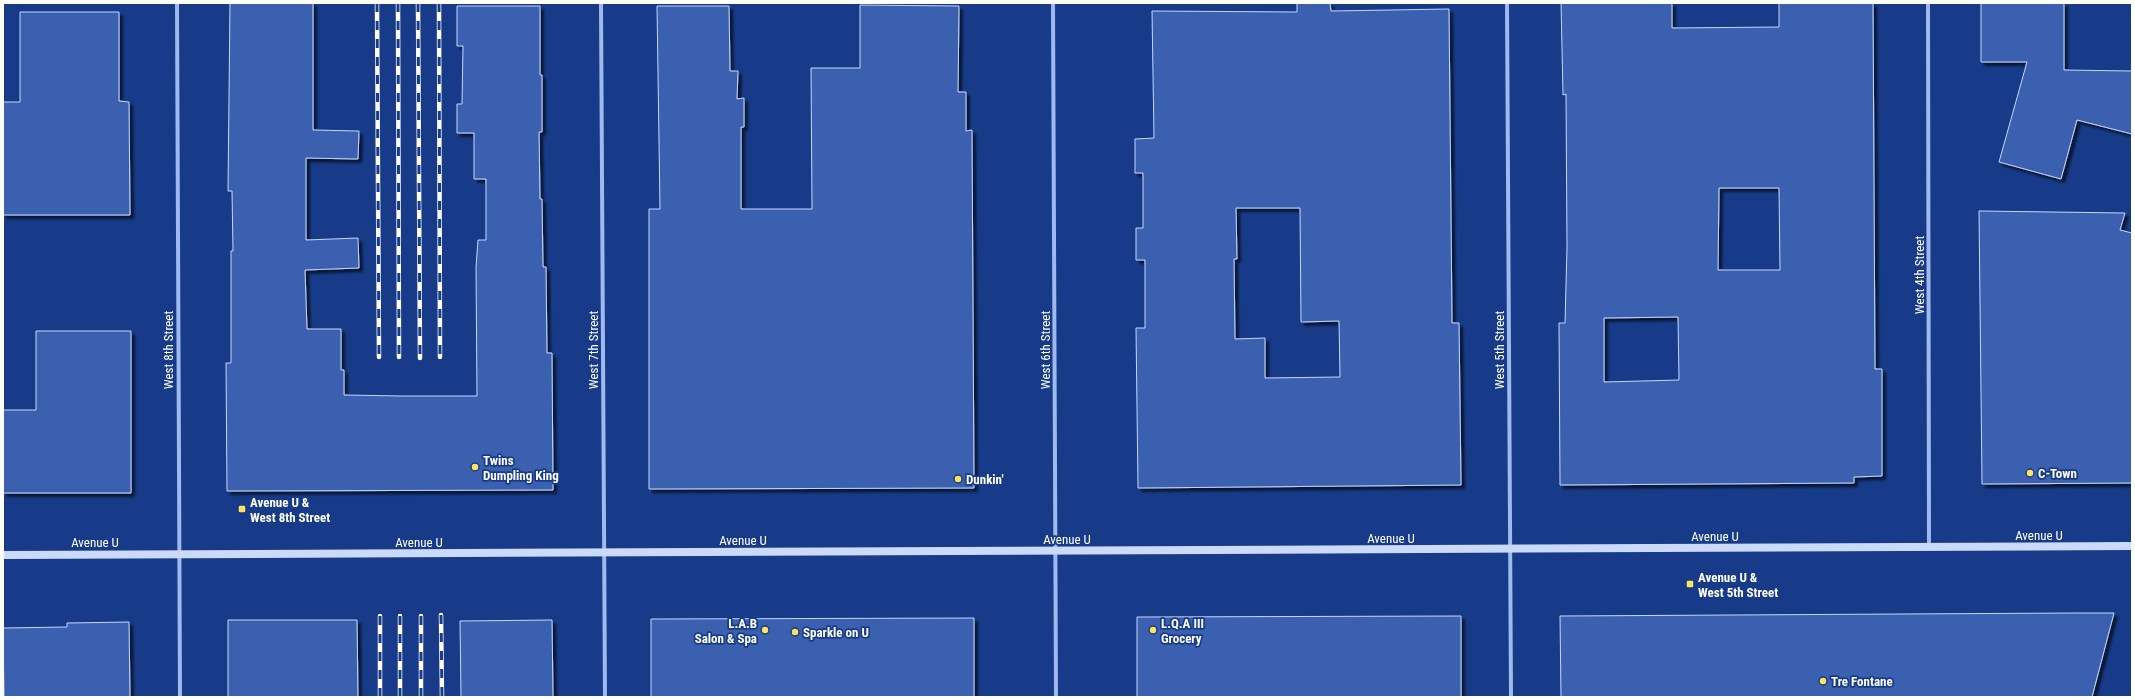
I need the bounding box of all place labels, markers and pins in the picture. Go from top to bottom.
place label: Twins Dumpling King [483,453,559,483]
marker: Twins Dumpling King [470,462,480,472]
place label: C-Town [2038,466,2077,481]
marker: C-Town [2025,468,2035,478]
place label: Dunkin' [966,472,1004,487]
marker: Dunkin' [953,474,963,484]
place label: Avenue U & West 8th Street [250,495,330,525]
marker: Avenue U & West 8th Street [237,504,247,514]
place label: Avenue U & West 5th Street [1698,570,1778,600]
marker: Avenue U & West 5th Street [1685,579,1695,589]
place label: L.A.B Salon & Spa [695,616,757,646]
place label: L.Q.A III Grocery [1161,616,1204,646]
marker: L.A.B Salon & Spa [760,625,770,635]
place label: Sparkle on U [803,625,869,640]
marker: L.Q.A III Grocery [1148,625,1158,635]
marker: Sparkle on U [790,627,800,637]
place label: Tre Fontane [1831,674,1893,689]
marker: Tre Fontane [1818,676,1828,686]

